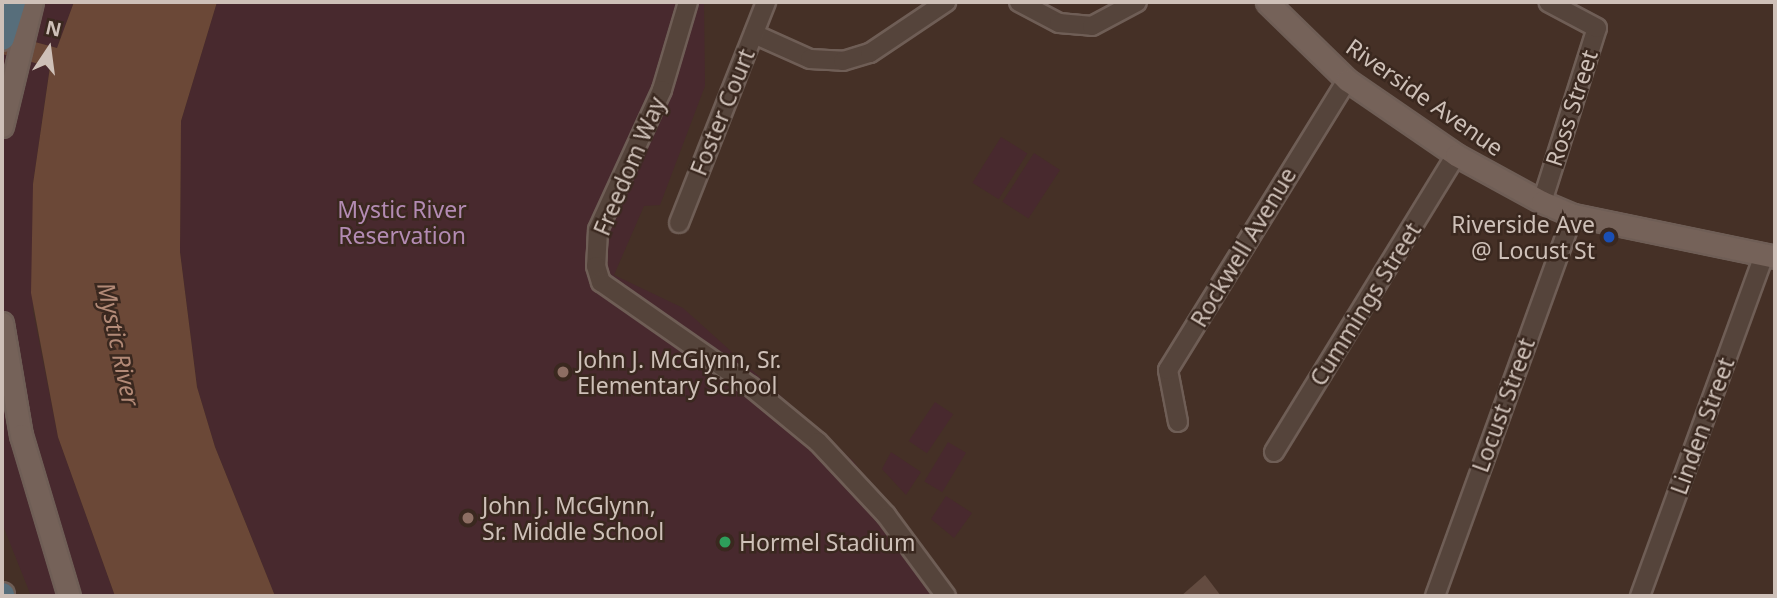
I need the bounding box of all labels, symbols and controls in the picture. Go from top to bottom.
north arrow [14,14,84,84]
text: N [43,14,64,43]
street label: Riverside Avenue [1341,33,1509,161]
street label: Foster Court [684,45,760,179]
street label: Ross Street [1539,46,1603,170]
street label: Freedom Way [587,92,671,240]
street label: Rockwell Avenue [1185,162,1301,332]
park label: Mystic River Reservation [337,195,467,249]
place label: Riverside Ave @ Locust St [1451,210,1595,264]
street label: Cummings Street [1304,217,1426,391]
marker: Riverside Ave @ Locust St [1601,229,1617,245]
water label: Mystic River [92,280,146,408]
street label: Locust Street [1466,334,1540,476]
place label: John J. McGlynn, Sr. Elementary School [577,345,782,399]
street label: Linden Street [1664,354,1740,498]
marker: John J. McGlynn, Sr. Elementary School [555,364,571,380]
place label: John J. McGlynn, Sr. Middle School [482,491,664,545]
marker: John J. McGlynn, Sr. Middle School [460,510,476,526]
place label: Hormel Stadium [739,528,915,556]
marker: Hormel Stadium [717,534,733,550]

